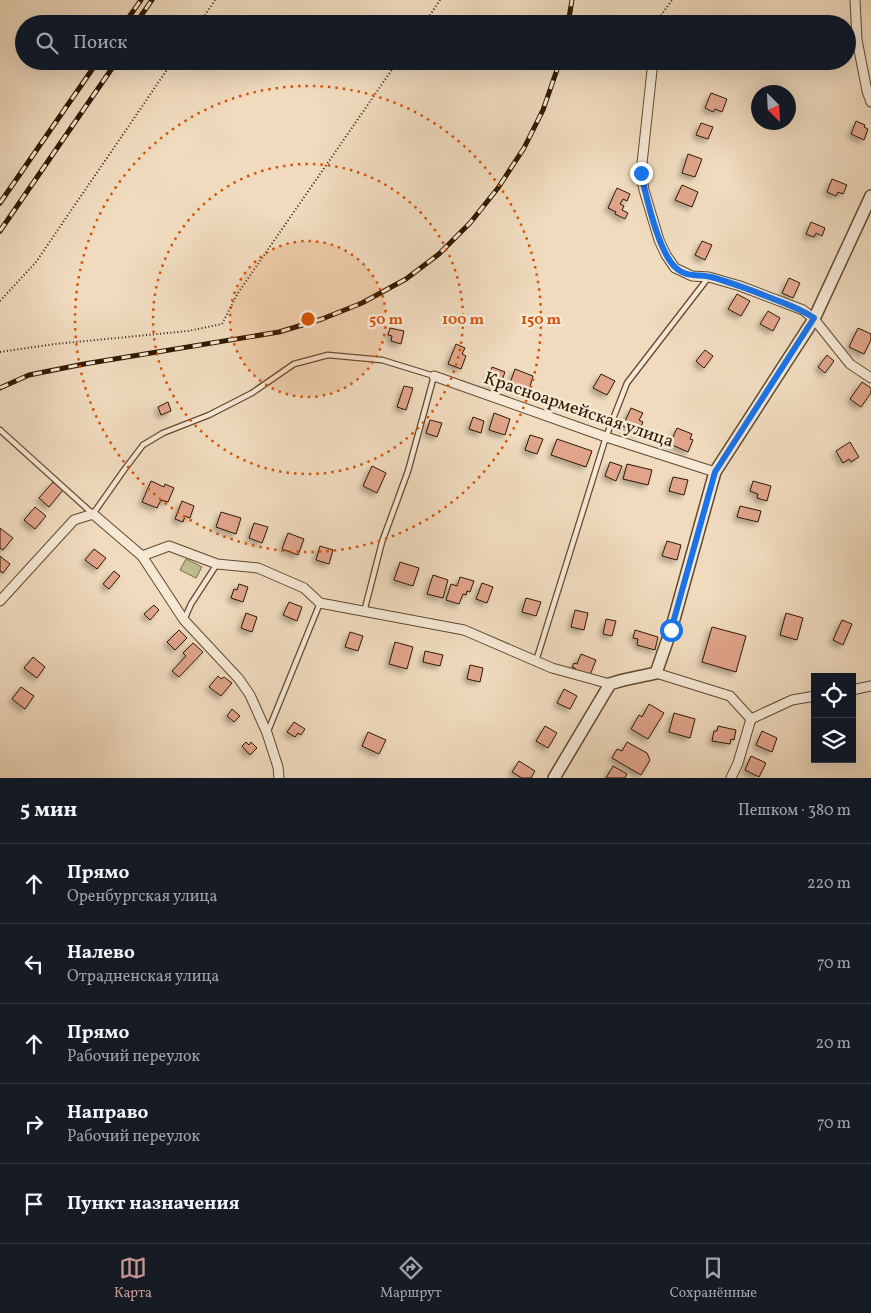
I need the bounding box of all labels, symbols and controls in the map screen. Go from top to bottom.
search box [15,15,856,70]
icon: search [33,29,61,57]
text: Поиск [73,30,127,56]
north arrow [751,85,796,130]
route end [630,162,653,185]
centre of rings [299,310,317,328]
text: 50 m [369,310,403,331]
text: 100 m [442,310,485,331]
text: 150 m [521,310,561,331]
street label: Красноармейская улица [480,366,677,455]
route start [660,619,683,642]
map controls [811,673,856,763]
button: locate [811,673,856,718]
button: layers [811,718,856,763]
text: 5 мин [20,796,77,825]
text: Пешком · 380 m [738,800,851,822]
text: Прямо [67,860,129,886]
icon: ahead [20,870,48,898]
text: 220 m [807,873,851,895]
text: Оренбургская улица [67,886,217,908]
text: Налево [67,940,135,966]
icon: left [20,950,48,978]
text: 70 m [817,953,851,975]
text: Отрадненская улица [67,966,219,988]
text: Прямо [67,1020,129,1046]
icon: ahead [20,1030,48,1058]
text: 20 m [816,1033,851,1055]
text: Рабочий переулок [67,1046,200,1068]
text: Направо [67,1100,149,1126]
icon: right [20,1110,48,1138]
text: 70 m [817,1113,851,1135]
text: Рабочий переулок [67,1126,200,1148]
icon: arrive [20,1190,48,1218]
text: Пункт назначения [67,1191,240,1217]
tab: Карта [114,1254,152,1303]
tab: Маршрут [380,1254,442,1303]
tab: Сохранённые [670,1254,757,1303]

